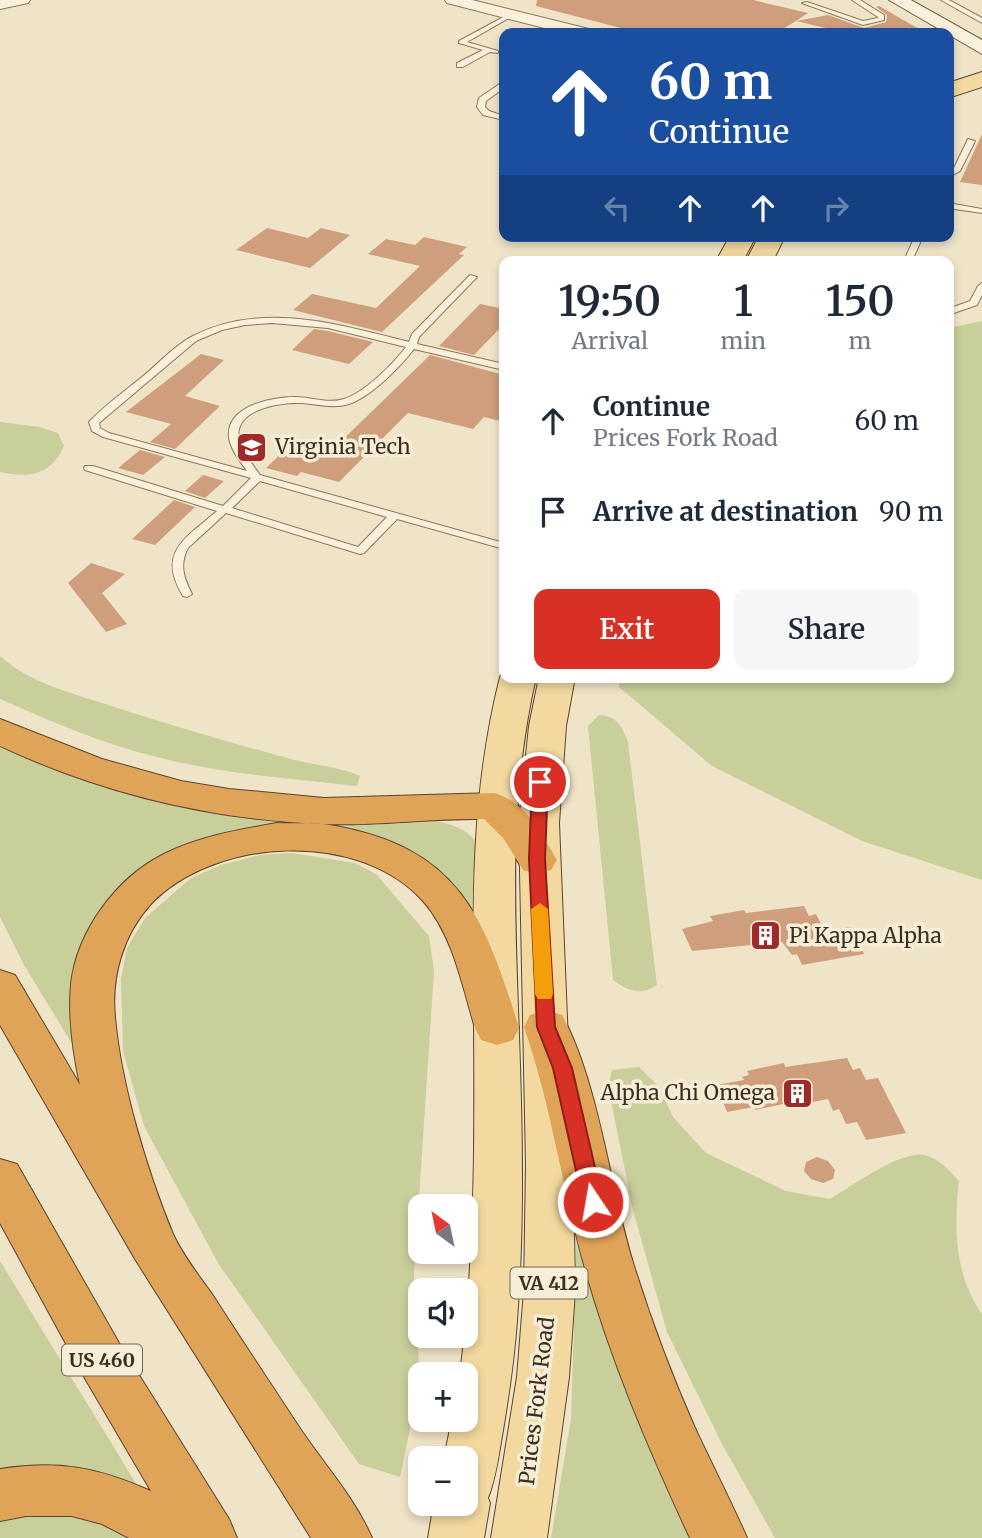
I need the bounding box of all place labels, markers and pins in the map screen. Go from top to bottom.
school or university icon: Virginia Tech [235,430,269,464]
place label: Virginia Tech [274,433,411,460]
pin [510,752,570,812]
building icon: Pi Kappa Alpha [749,919,783,953]
place label: Pi Kappa Alpha [789,922,942,949]
building icon: Alpha Chi Omega [781,1076,815,1110]
place label: Alpha Chi Omega [599,1079,775,1106]

